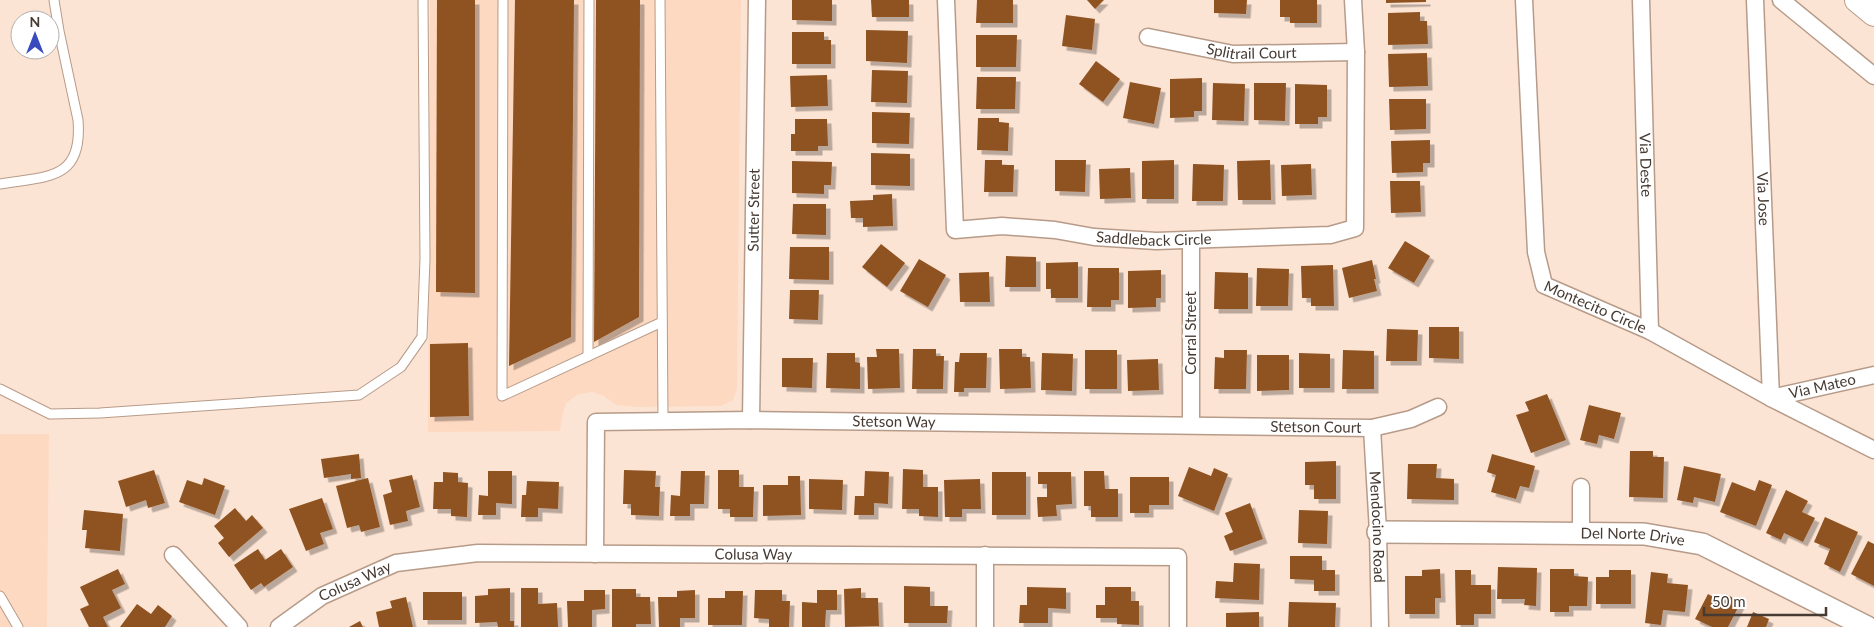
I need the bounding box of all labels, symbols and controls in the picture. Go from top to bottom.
north arrow [10,10,60,60]
text: N [30,13,40,30]
street label: Splitrail Court [1205,39,1297,62]
street label: Via Deste [1637,133,1656,197]
street label: Sutter Street [743,168,763,252]
street label: Via Jose [1754,172,1774,226]
street label: Saddleback Circle [1095,227,1212,249]
street label: Montecito Circle [1542,276,1650,336]
street label: Corral Street [1181,291,1199,375]
street label: Via Mateo [1787,369,1857,402]
street label: Stetson Way [852,411,936,430]
street label: Stetson Court [1270,417,1362,436]
street label: Mendocino Road [1366,470,1389,583]
street label: Del Norte Drive [1581,524,1687,549]
street label: Colusa Way [714,544,792,563]
street label: Colusa Way [315,556,394,604]
scale bar [1704,584,1826,616]
text: 50 m [1712,592,1746,610]

